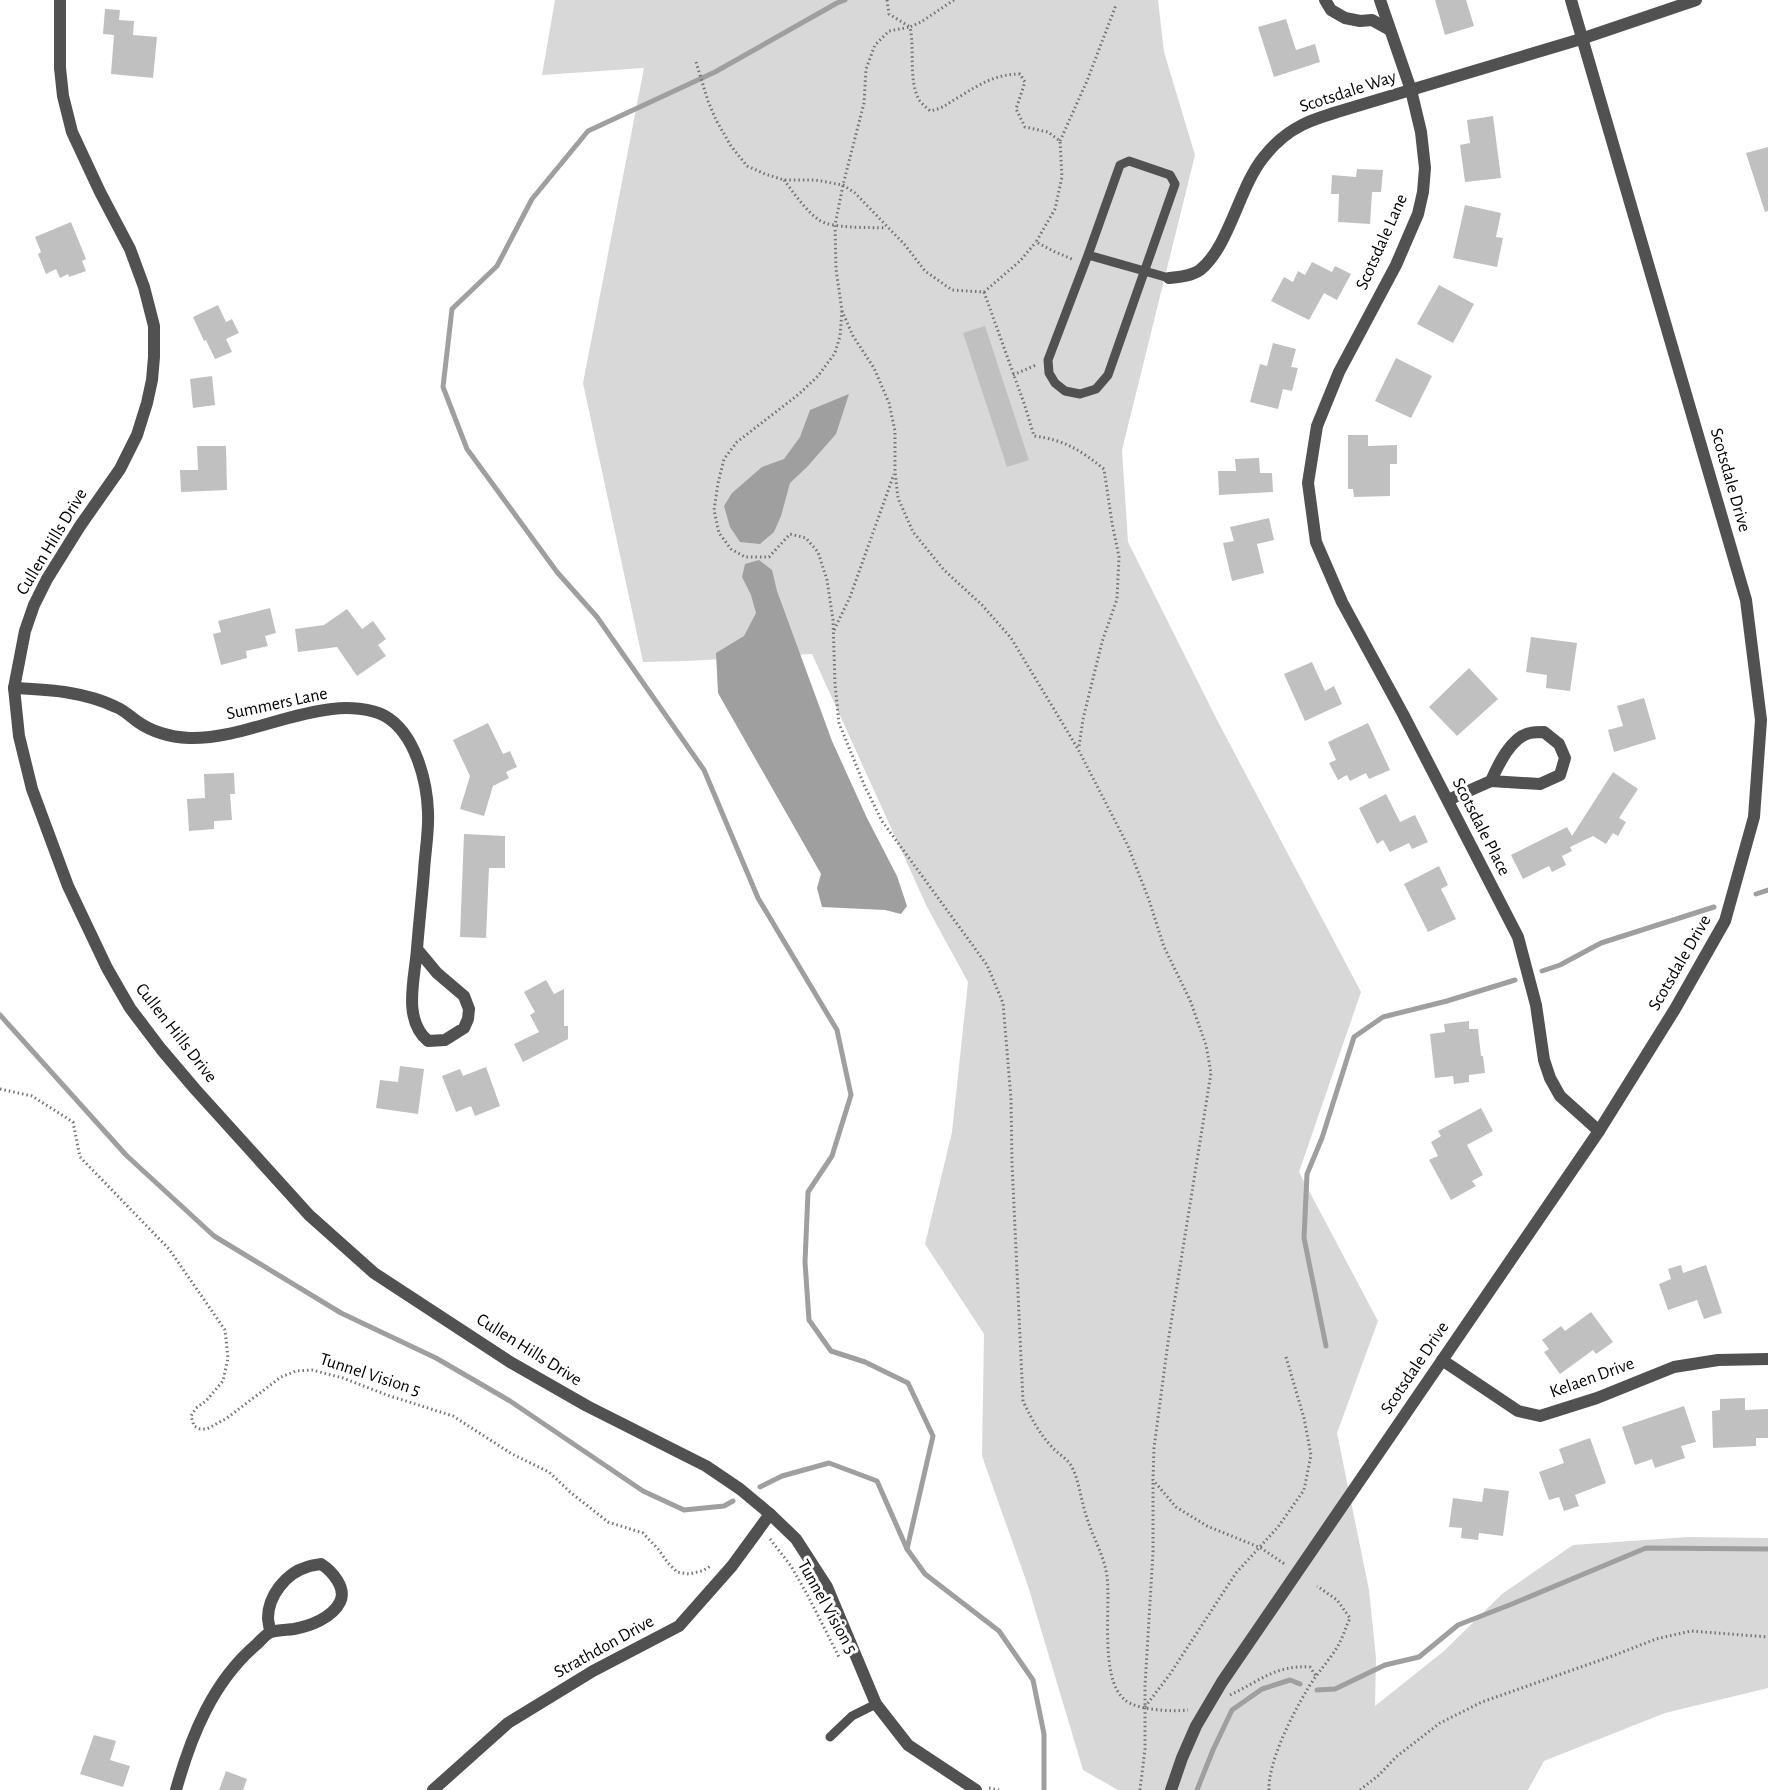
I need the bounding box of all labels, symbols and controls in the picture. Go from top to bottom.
street label: Scotsdale Way [1297,68,1399,116]
street label: Scotsdale Lane [1353,191,1411,293]
street label: Scotsdale Drive [1707,426,1753,534]
street label: Cullen Hills Drive [13,486,91,598]
street label: Summers Lane [225,684,329,724]
street label: Scotsdale Place [1449,775,1513,879]
street label: Scotsdale Drive [1645,912,1715,1014]
street label: Cullen Hills Drive [132,980,220,1086]
street label: Cullen Hills Drive [473,1310,585,1390]
street label: Scotsdale Drive [1378,1319,1452,1417]
street label: Tunnel Vision 5 [317,1350,423,1400]
street label: Kelaen Drive [1547,1354,1637,1402]
street label: Tunnel Vision 5 [794,1557,860,1657]
street label: Strathdon Drive [551,1612,657,1682]

